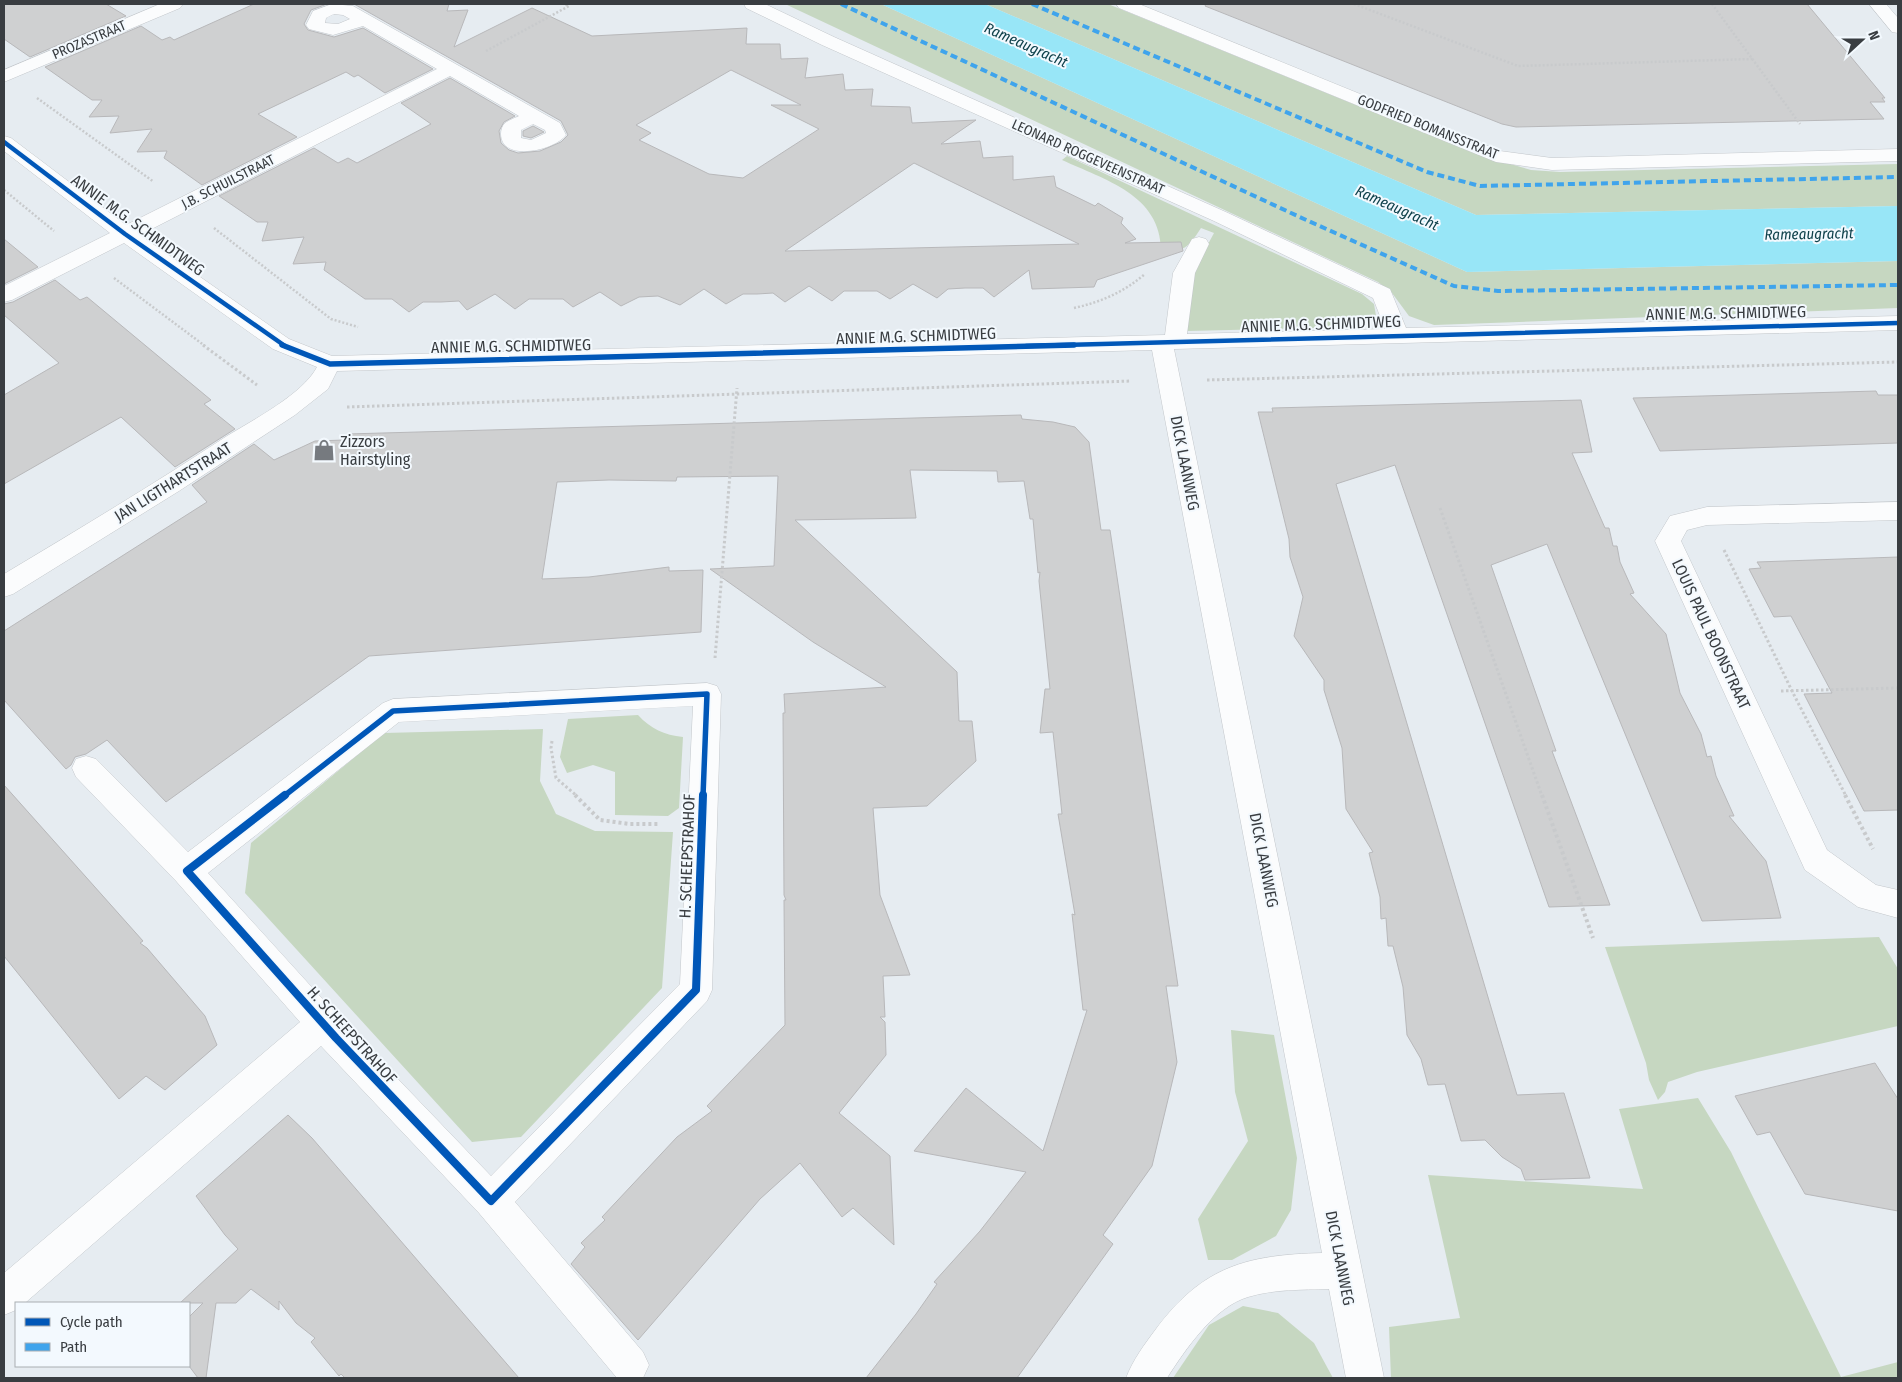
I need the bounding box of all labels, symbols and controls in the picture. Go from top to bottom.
north arrow [1837,15,1887,65]
street label: PROZASTRAAT [50,17,129,63]
water label: Rameaugracht [982,19,1071,71]
text: N [1864,29,1883,42]
street label: GODFRIED BOMANSSTRAAT [1355,91,1501,163]
street label: LEONARD ROGGEVEENSTRAAT [1009,116,1167,199]
street label: J.B. SCHUILSTRAAT [179,151,278,213]
street label: ANNIE M.G. SCHMIDTWEG [68,170,208,280]
water label: Rameaugracht [1353,182,1442,234]
water label: Rameaugracht [1764,224,1854,244]
street label: ANNIE M.G. SCHMIDTWEG [1646,302,1806,324]
street label: ANNIE M.G. SCHMIDTWEG [1241,312,1401,336]
street label: ANNIE M.G. SCHMIDTWEG [836,324,996,348]
street label: ANNIE M.G. SCHMIDTWEG [431,335,591,357]
street label: DICK LAANWEG [1167,414,1203,512]
place label: Zizzors Hairstyling [340,432,411,469]
shop icon: Zizzors Hairstyling [311,437,337,463]
street label: JAN LIGTHARTSTRAAT [111,438,236,526]
street label: LOUIS PAUL BOONSTRAAT [1668,556,1754,713]
street label: H. SCHEEPSTRAHOF [675,793,699,919]
street label: DICK LAANWEG [1246,811,1282,909]
street label: H. SCHEEPSTRAHOF [303,982,401,1088]
street label: DICK LAANWEG [1322,1209,1358,1307]
legend [15,1302,190,1367]
text: Cycle path [60,1313,123,1331]
text: Path [60,1338,87,1356]

